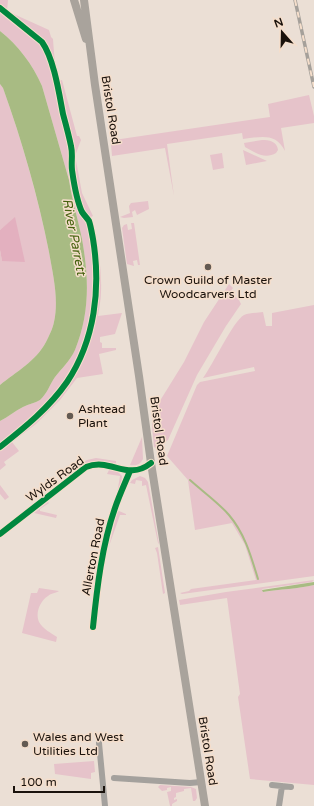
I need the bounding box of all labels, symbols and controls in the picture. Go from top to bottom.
north arrow [262,12,302,52]
text: N [272,15,285,31]
street label: Bristol Road [99,75,123,145]
water label: River Parrett [59,197,90,279]
marker: Crown Guild of Master Woodcarvers Ltd [203,262,213,272]
place label: Crown Guild of Master Woodcarvers Ltd [144,273,272,301]
street label: Bristol Road [147,396,171,466]
place label: Ashtead Plant [78,402,125,430]
marker: Ashtead Plant [65,411,75,421]
street label: Wylds Road [23,453,87,505]
street label: Allerton Road [79,517,107,597]
street label: Bristol Road [196,716,220,786]
place label: Wales and West Utilities Ltd [33,730,124,758]
marker: Wales and West Utilities Ltd [20,739,30,749]
scale bar [14,768,104,794]
text: 100 m [20,775,57,789]

